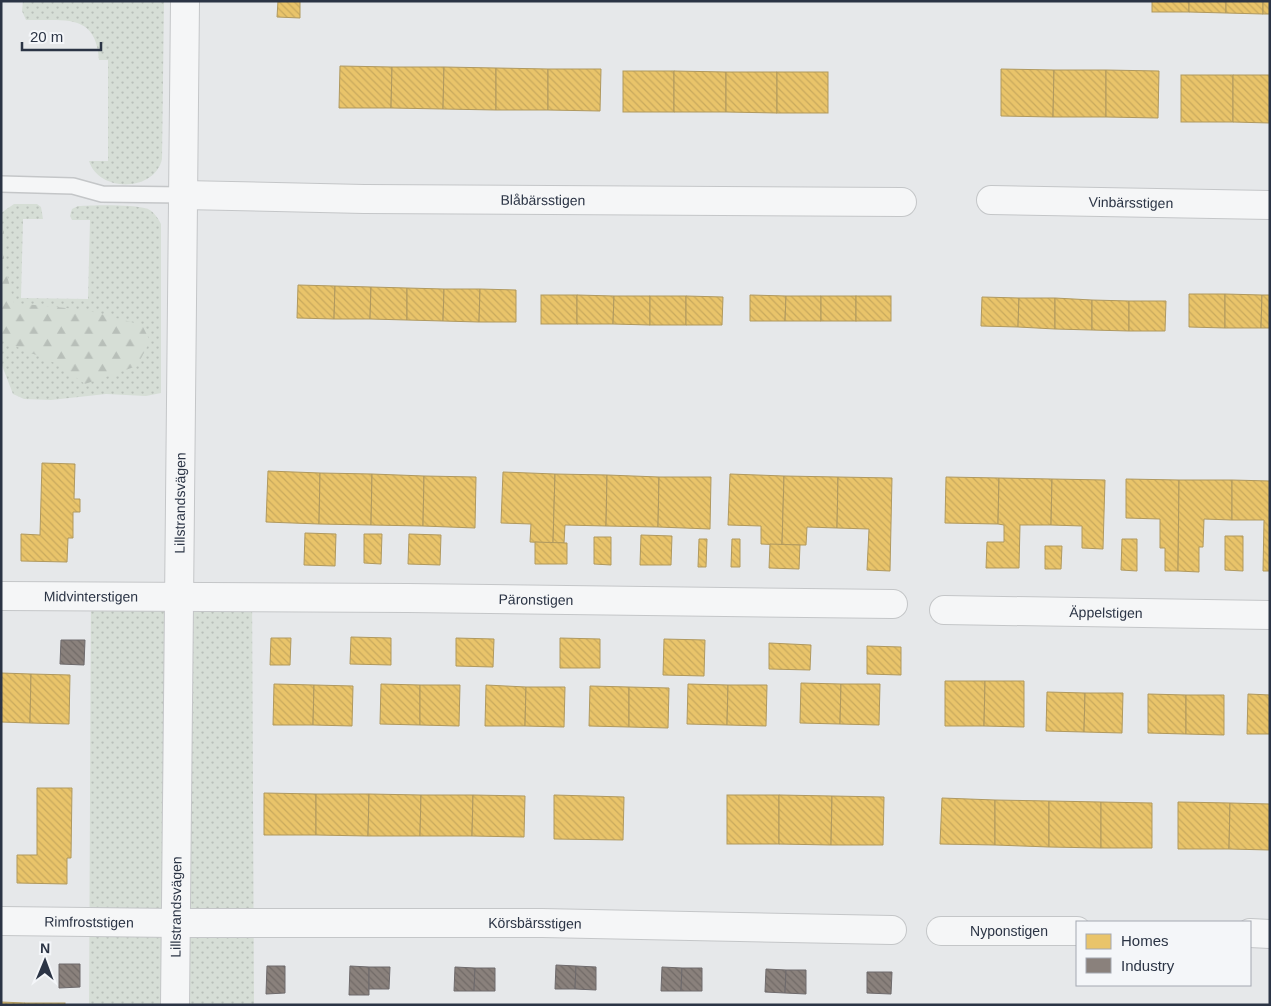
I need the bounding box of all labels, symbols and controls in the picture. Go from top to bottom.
scale bar [22,20,101,52]
text: 20 m [30,28,63,45]
street label: Blåbärsstigen [500,192,585,208]
street label: Vinbärsstigen [1088,194,1173,211]
street label: Lillstrandsvägen [171,452,189,554]
street label: Midvinterstigen [44,588,138,605]
street label: Päronstigen [498,591,573,608]
street label: Äppelstigen [1069,604,1143,621]
street label: Lillstrandsvägen [167,856,184,958]
street label: Rimfroststigen [44,913,134,931]
street label: Körsbärsstigen [488,915,582,932]
legend [1076,921,1251,986]
street label: Nyponstigen [970,923,1048,939]
text: Homes [1121,932,1169,949]
north arrow [20,936,70,986]
text: N [40,940,50,956]
text: Industry [1121,957,1175,974]

